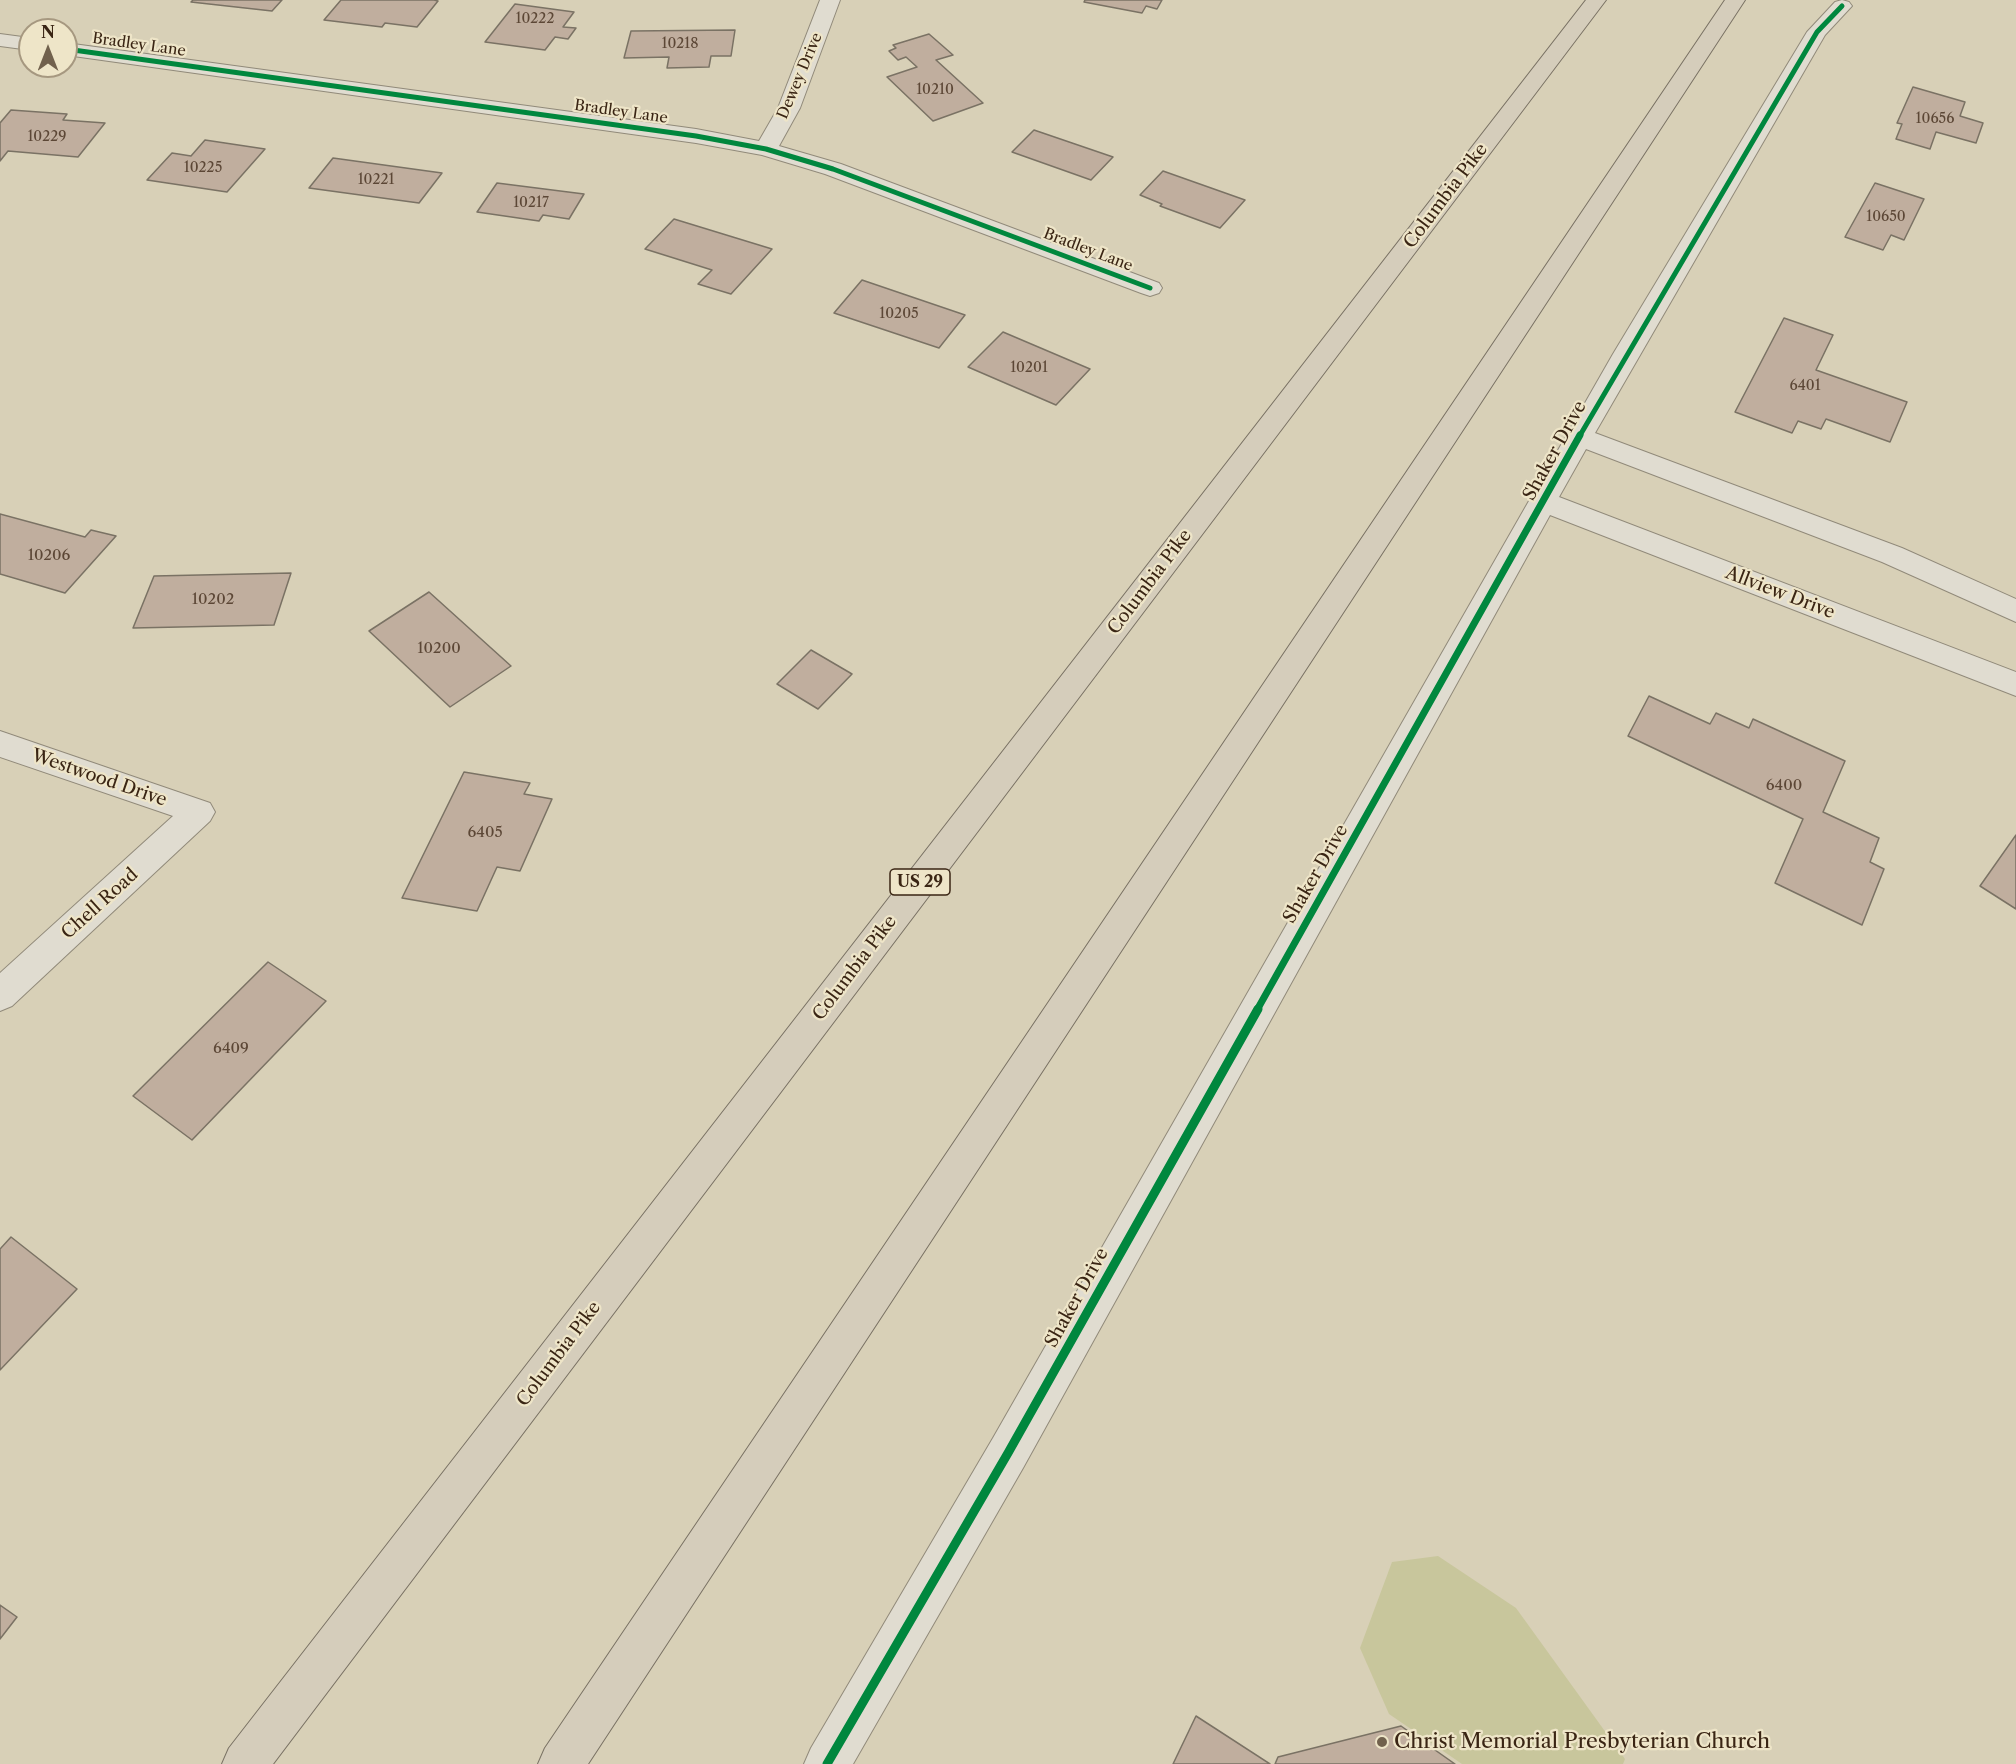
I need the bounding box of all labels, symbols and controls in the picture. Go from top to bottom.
house number: 10222 [516,11,554,27]
north arrow [18,18,78,78]
text: N [41,22,55,42]
street label: Bradley Lane [91,30,187,60]
street label: Dewey Drive [774,30,826,122]
house number: 10218 [662,36,698,52]
house number: 10210 [916,82,954,98]
street label: Bradley Lane [573,97,669,127]
house number: 10656 [1916,111,1954,127]
house number: 10229 [27,129,67,145]
street label: Columbia Pike [1399,139,1493,253]
house number: 10225 [184,160,222,176]
house number: 10221 [358,172,394,188]
house number: 10217 [513,195,549,211]
house number: 10650 [1866,209,1906,225]
street label: Bradley Lane [1041,225,1135,275]
house number: 10205 [879,306,919,322]
house number: 10201 [1010,360,1048,376]
house number: 6401 [1789,378,1821,394]
street label: Shaker Drive [1519,397,1591,505]
street label: Columbia Pike [1103,525,1197,639]
house number: 10206 [28,547,70,565]
street label: Allview Drive [1722,562,1838,624]
house number: 10202 [192,591,234,609]
house number: 10200 [417,640,461,658]
street label: Westwood Drive [29,745,169,811]
house number: 6400 [1766,777,1802,795]
street label: Shaker Drive [1279,821,1353,927]
house number: 6405 [467,824,503,842]
street label: Chell Road [57,864,143,944]
road number: US 29 [890,869,950,895]
street label: Columbia Pike [808,911,902,1025]
house number: 6409 [213,1040,249,1058]
street label: Shaker Drive [1041,1244,1113,1352]
street label: Columbia Pike [512,1297,606,1411]
place label: Christ Memorial Presbyterian Church [1394,1729,1770,1755]
marker: Christ Memorial Presbyterian Church [1375,1735,1389,1749]

